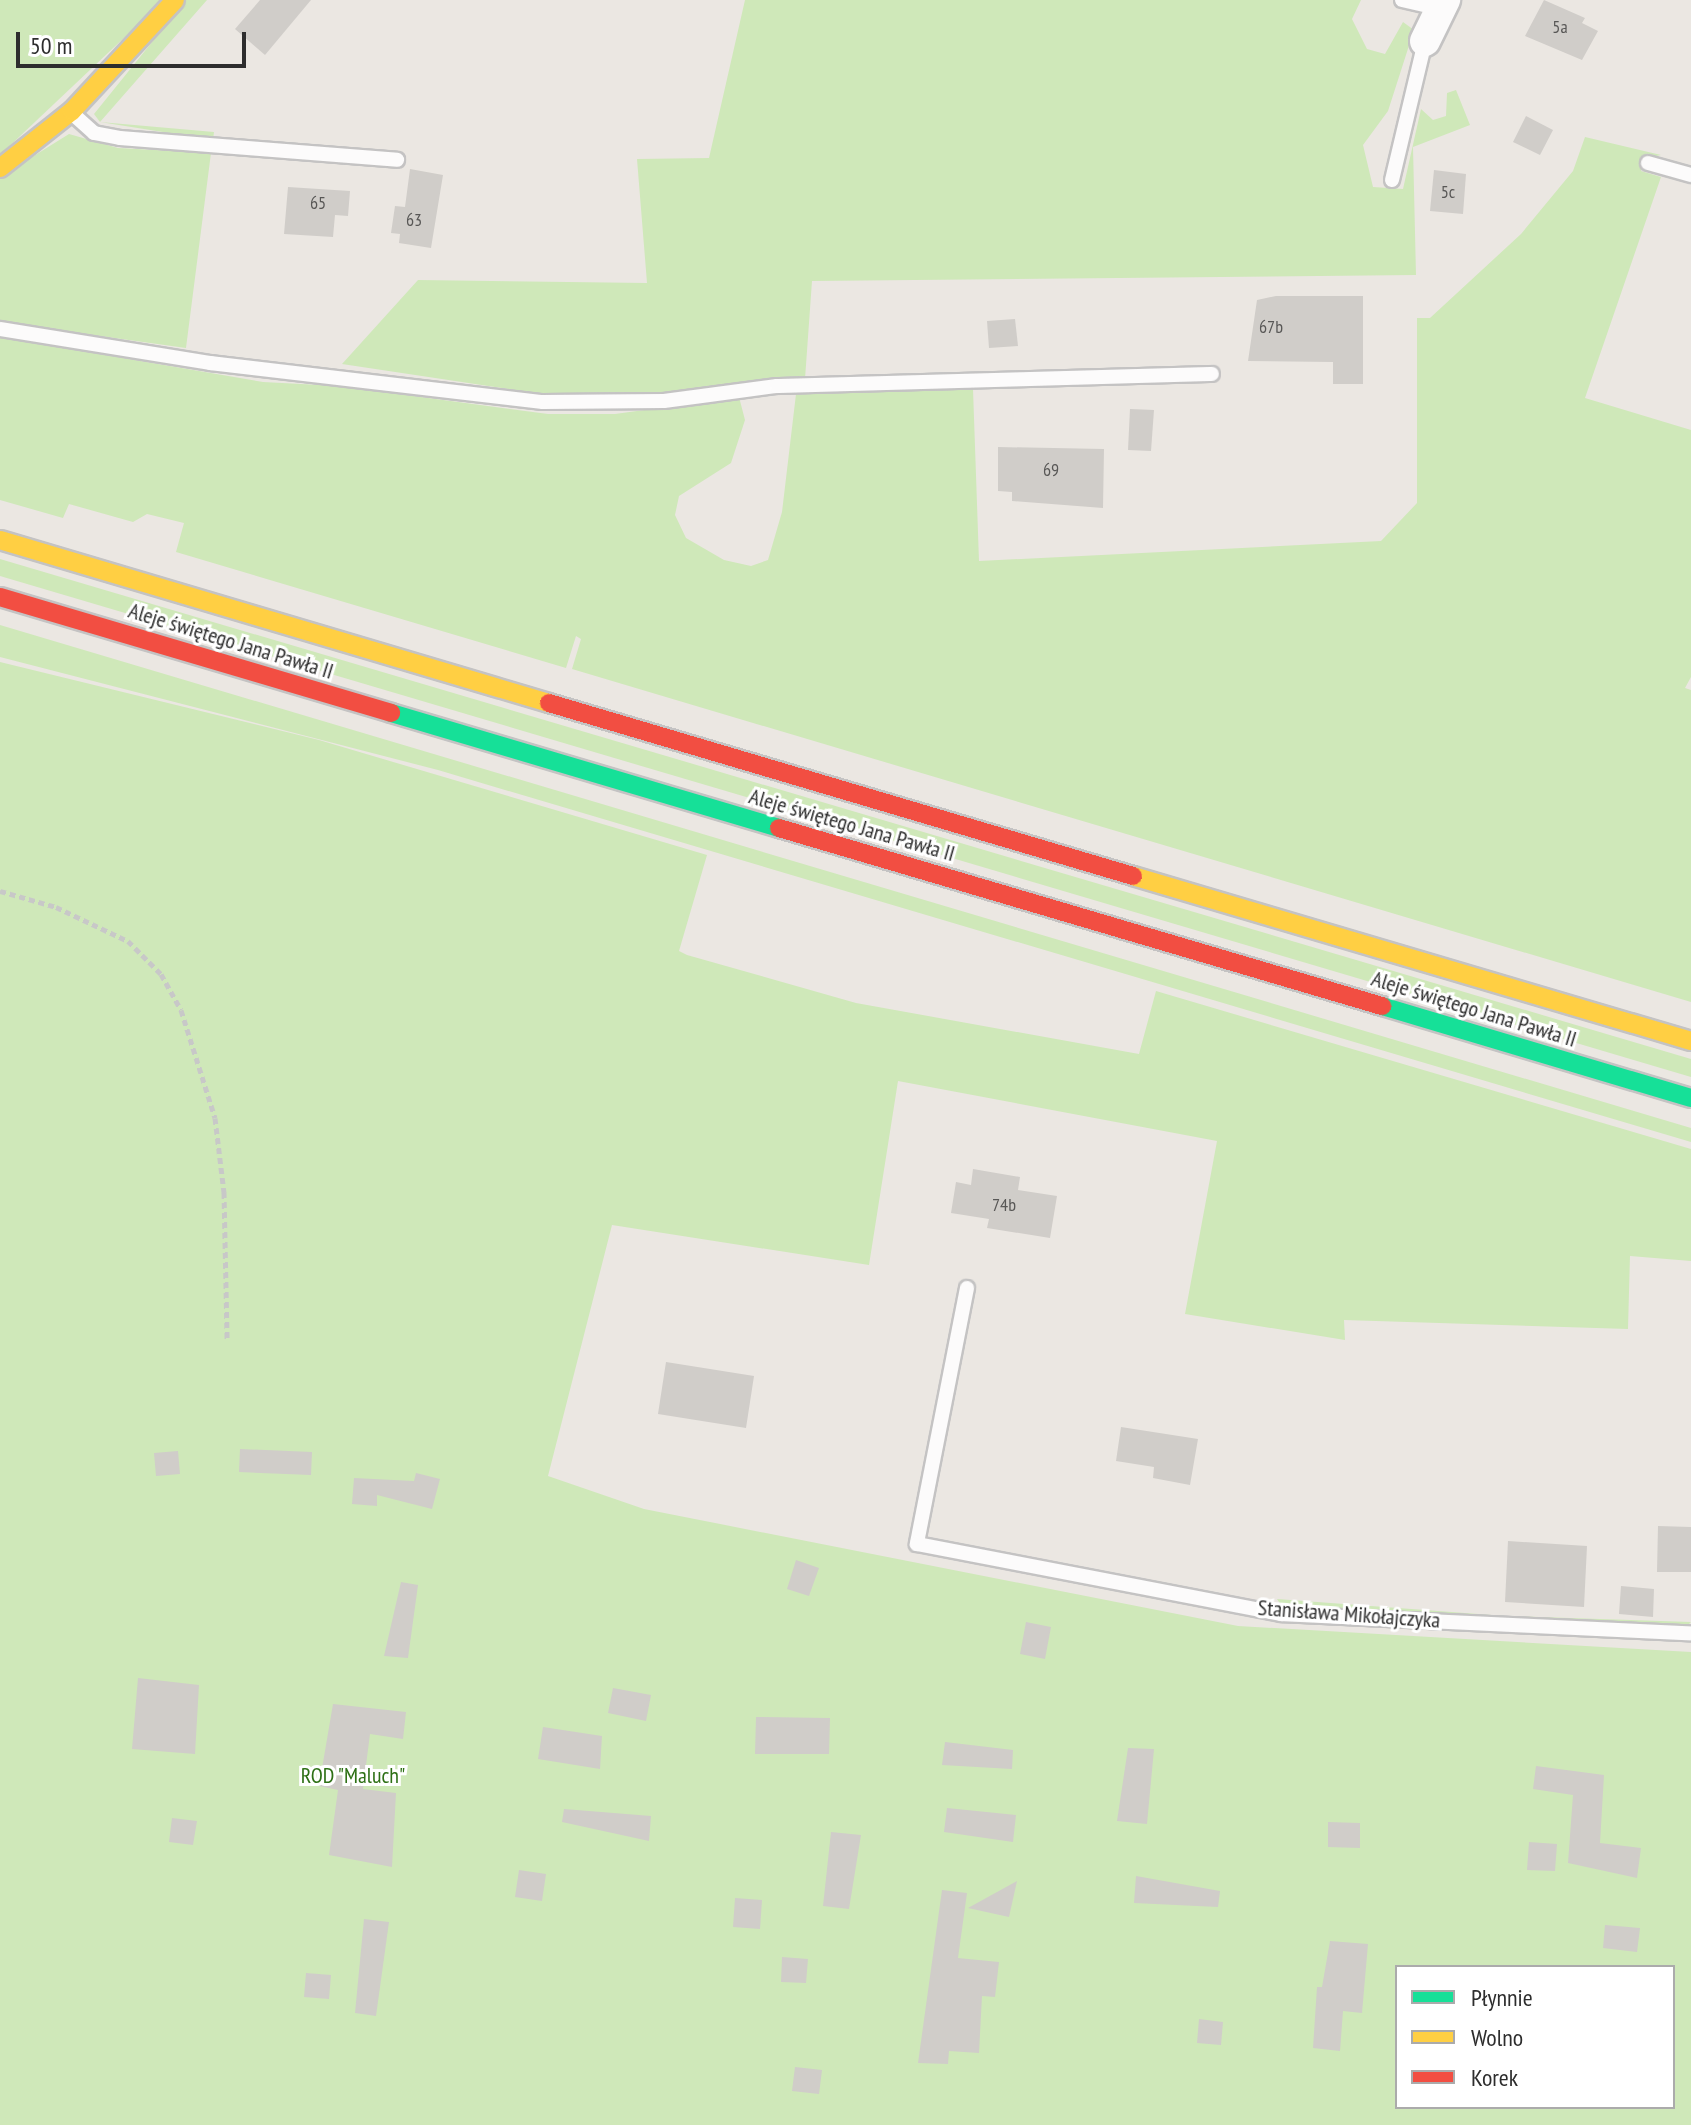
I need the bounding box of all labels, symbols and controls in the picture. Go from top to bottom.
scale bar [20,16,250,66]
house number: 5a [1552,16,1568,38]
text: 50 m [30,30,72,61]
house number: 5c [1441,181,1455,203]
house number: 65 [310,192,326,214]
house number: 63 [406,209,422,231]
house number: 67b [1259,316,1283,338]
house number: 69 [1043,459,1059,481]
street label: Aleje świętego Jana Pawła II [125,597,337,685]
street label: Aleje świętego Jana Pawła II [746,783,958,867]
street label: Aleje świętego Jana Pawła II [1368,965,1580,1053]
house number: 74b [992,1194,1016,1216]
street label: Stanisława Mikołajczyka [1257,1594,1441,1634]
park label: ROD "Maluch" [300,1763,406,1789]
legend [1395,1965,1675,2109]
text: Płynnie [1471,1982,1533,2013]
text: Wolno [1471,2022,1523,2053]
text: Korek [1471,2062,1518,2093]

